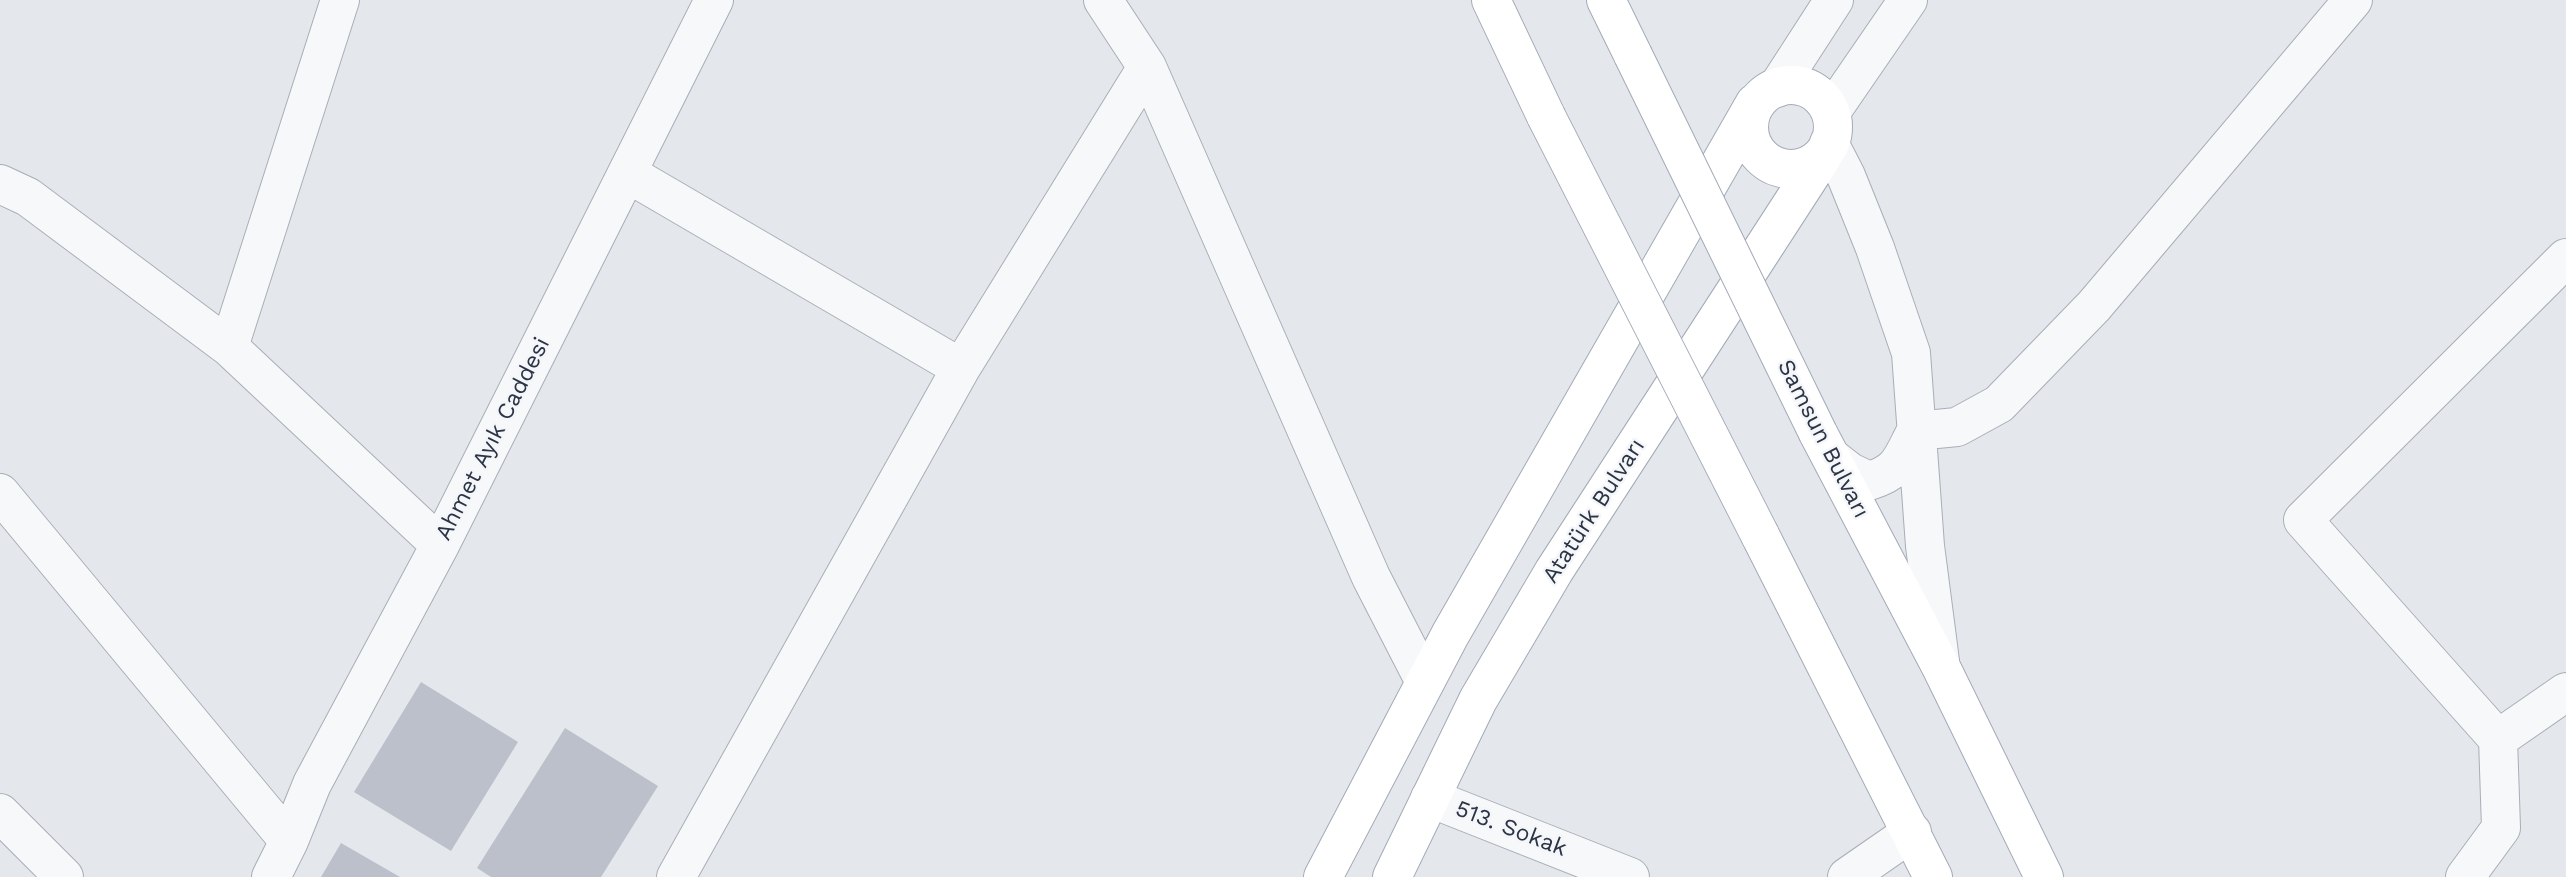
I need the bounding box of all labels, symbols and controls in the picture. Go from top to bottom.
street label: Ahmet Ayık Caddesi [430,333,556,545]
street label: Samsun Bulvarı [1771,355,1875,523]
street label: Atatürk Bulvarı [1537,434,1651,588]
street label: 513. Sokak [1451,795,1571,863]

